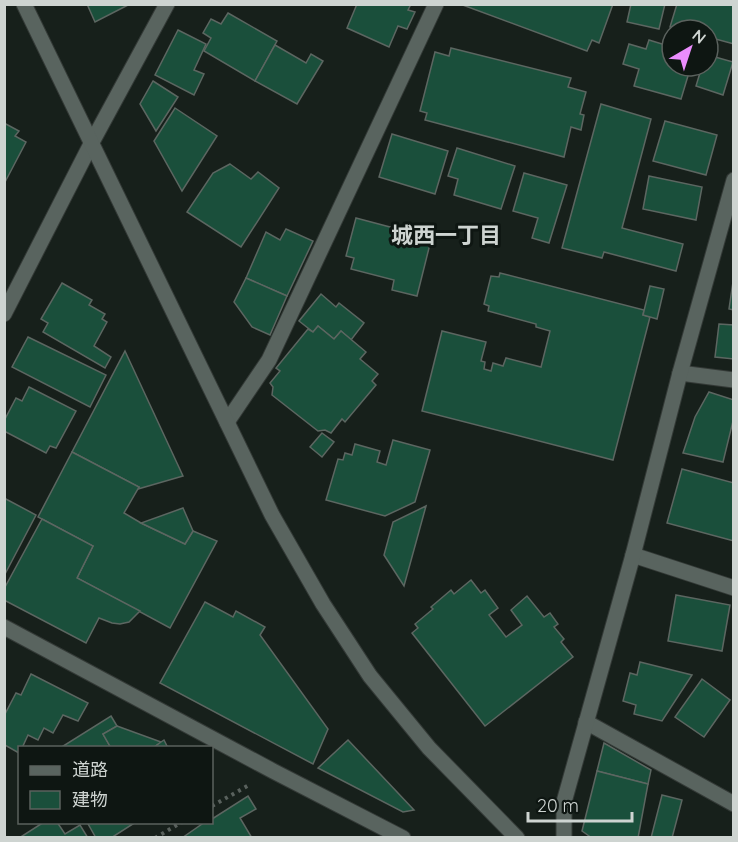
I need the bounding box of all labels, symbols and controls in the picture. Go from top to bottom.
north arrow [660,18,720,78]
text: N [689,25,710,48]
district label: 城西一丁目 [391,221,501,249]
legend [18,746,213,824]
text: 道路 [72,758,108,781]
scale bar [528,785,632,823]
text: 建物 [72,788,108,811]
text: 20 m [537,794,579,817]

